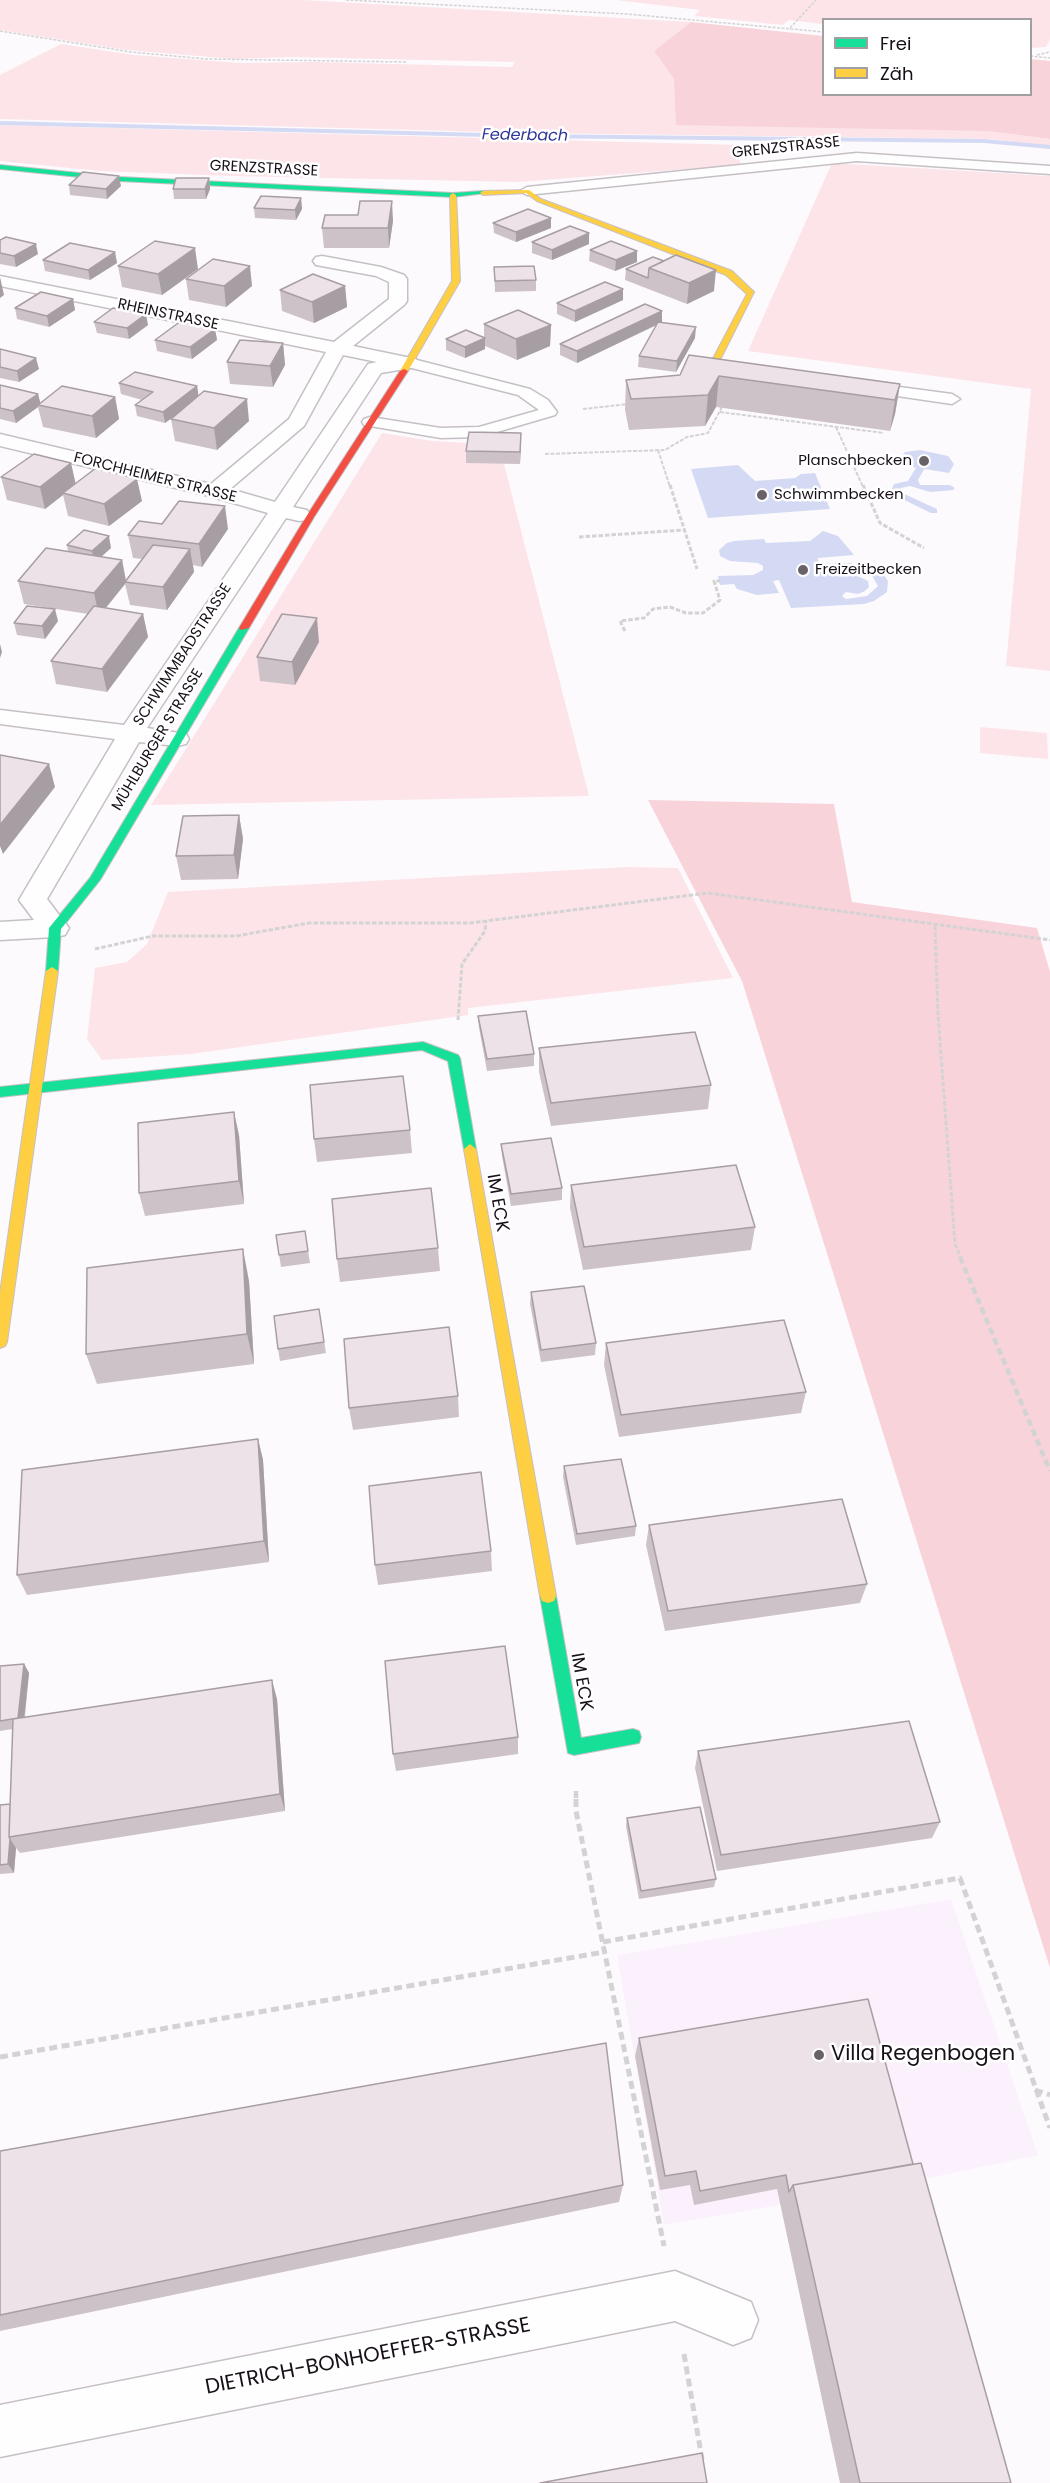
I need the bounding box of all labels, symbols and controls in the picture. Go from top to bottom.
legend [822,18,1032,96]
text: Frei [880,31,911,56]
text: Zäh [880,61,913,86]
water label: Federbach [482,126,568,146]
street label: GRENZSTRASSE [731,133,841,163]
street label: GRENZSTRASSE [209,157,319,181]
street label: RHEINSTRASSE [116,296,220,334]
street label: FORCHHEIMER STRASSE [72,449,238,507]
place label: Planschbecken [798,452,912,470]
marker: Planschbecken [917,454,931,468]
place label: Schwimmbecken [774,486,904,504]
marker: Schwimmbecken [755,488,769,502]
place label: Freizeitbecken [815,561,922,579]
marker: Freizeitbecken [796,563,810,577]
street label: SCHWIMMBADSTRASSE [130,580,236,730]
street label: MÜHLBURGER STRASSE [108,666,208,814]
street label: IM ECK [481,1172,513,1234]
street label: IM ECK [565,1651,597,1713]
place label: Villa Regenbogen [831,2042,1015,2068]
marker: Villa Regenbogen [812,2048,826,2062]
street label: DIETRICH-BONHOEFFER-STRASSE [203,2313,533,2401]

